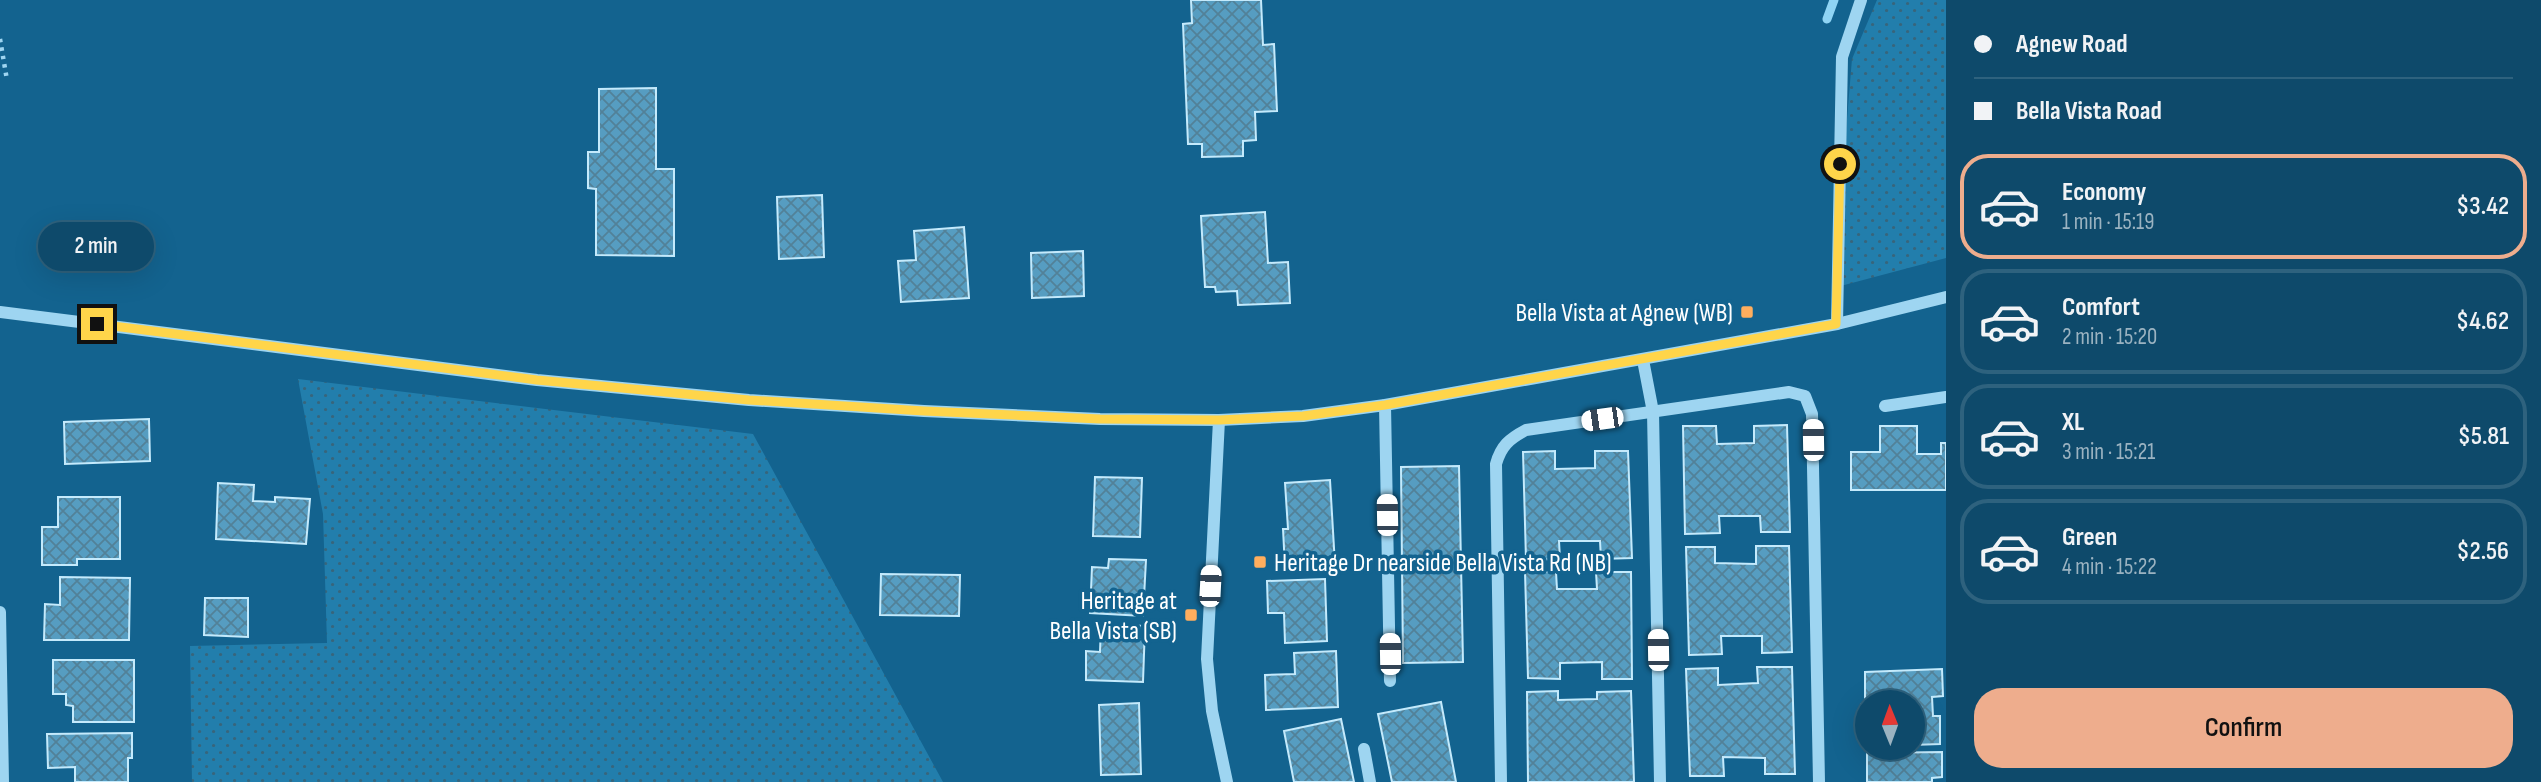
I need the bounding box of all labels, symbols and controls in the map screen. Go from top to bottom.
text: Agnew Road [2016,29,2128,60]
text: Bella Vista Road [2016,96,2162,127]
route start [1824,148,1856,180]
icon: car [1978,175,2041,238]
text: Economy [2062,177,2146,208]
text: $3.42 [2456,191,2509,222]
text: 1 min · 15:19 [2062,208,2154,236]
callout: 2 min [39,222,155,272]
text: 2 min [74,232,118,260]
icon: car [1978,290,2041,353]
text: Comfort [2062,292,2140,323]
place label: Bella Vista at Agnew (WB) [1515,298,1733,329]
marker: Bella Vista at Agnew (WB) [1739,304,1755,320]
text: $4.62 [2456,306,2509,337]
route end [81,308,113,340]
text: 2 min · 15:20 [2062,323,2157,351]
icon: car [1978,405,2041,468]
car [1580,406,1625,432]
text: XL [2062,407,2084,438]
car [1803,419,1824,461]
text: $5.81 [2458,421,2509,452]
text: 3 min · 15:21 [2062,438,2155,466]
car [1377,494,1398,536]
icon: car [1978,520,2041,583]
text: Green [2062,522,2117,553]
text: $2.56 [2456,536,2509,567]
place label: Heritage Dr nearside Bella Vista Rd (NB) [1274,548,1612,579]
text: 4 min · 15:22 [2062,553,2157,581]
marker: Heritage Dr nearside Bella Vista Rd (NB) [1252,554,1268,570]
car [1199,564,1222,608]
place label: Heritage at Bella Vista (SB) [1049,586,1177,647]
marker: Heritage at Bella Vista (SB) [1183,607,1199,623]
car [1648,629,1669,671]
car [1380,633,1401,675]
button: Confirm [1974,688,2513,768]
north arrow [1855,690,1925,760]
map controls [1855,690,1925,760]

